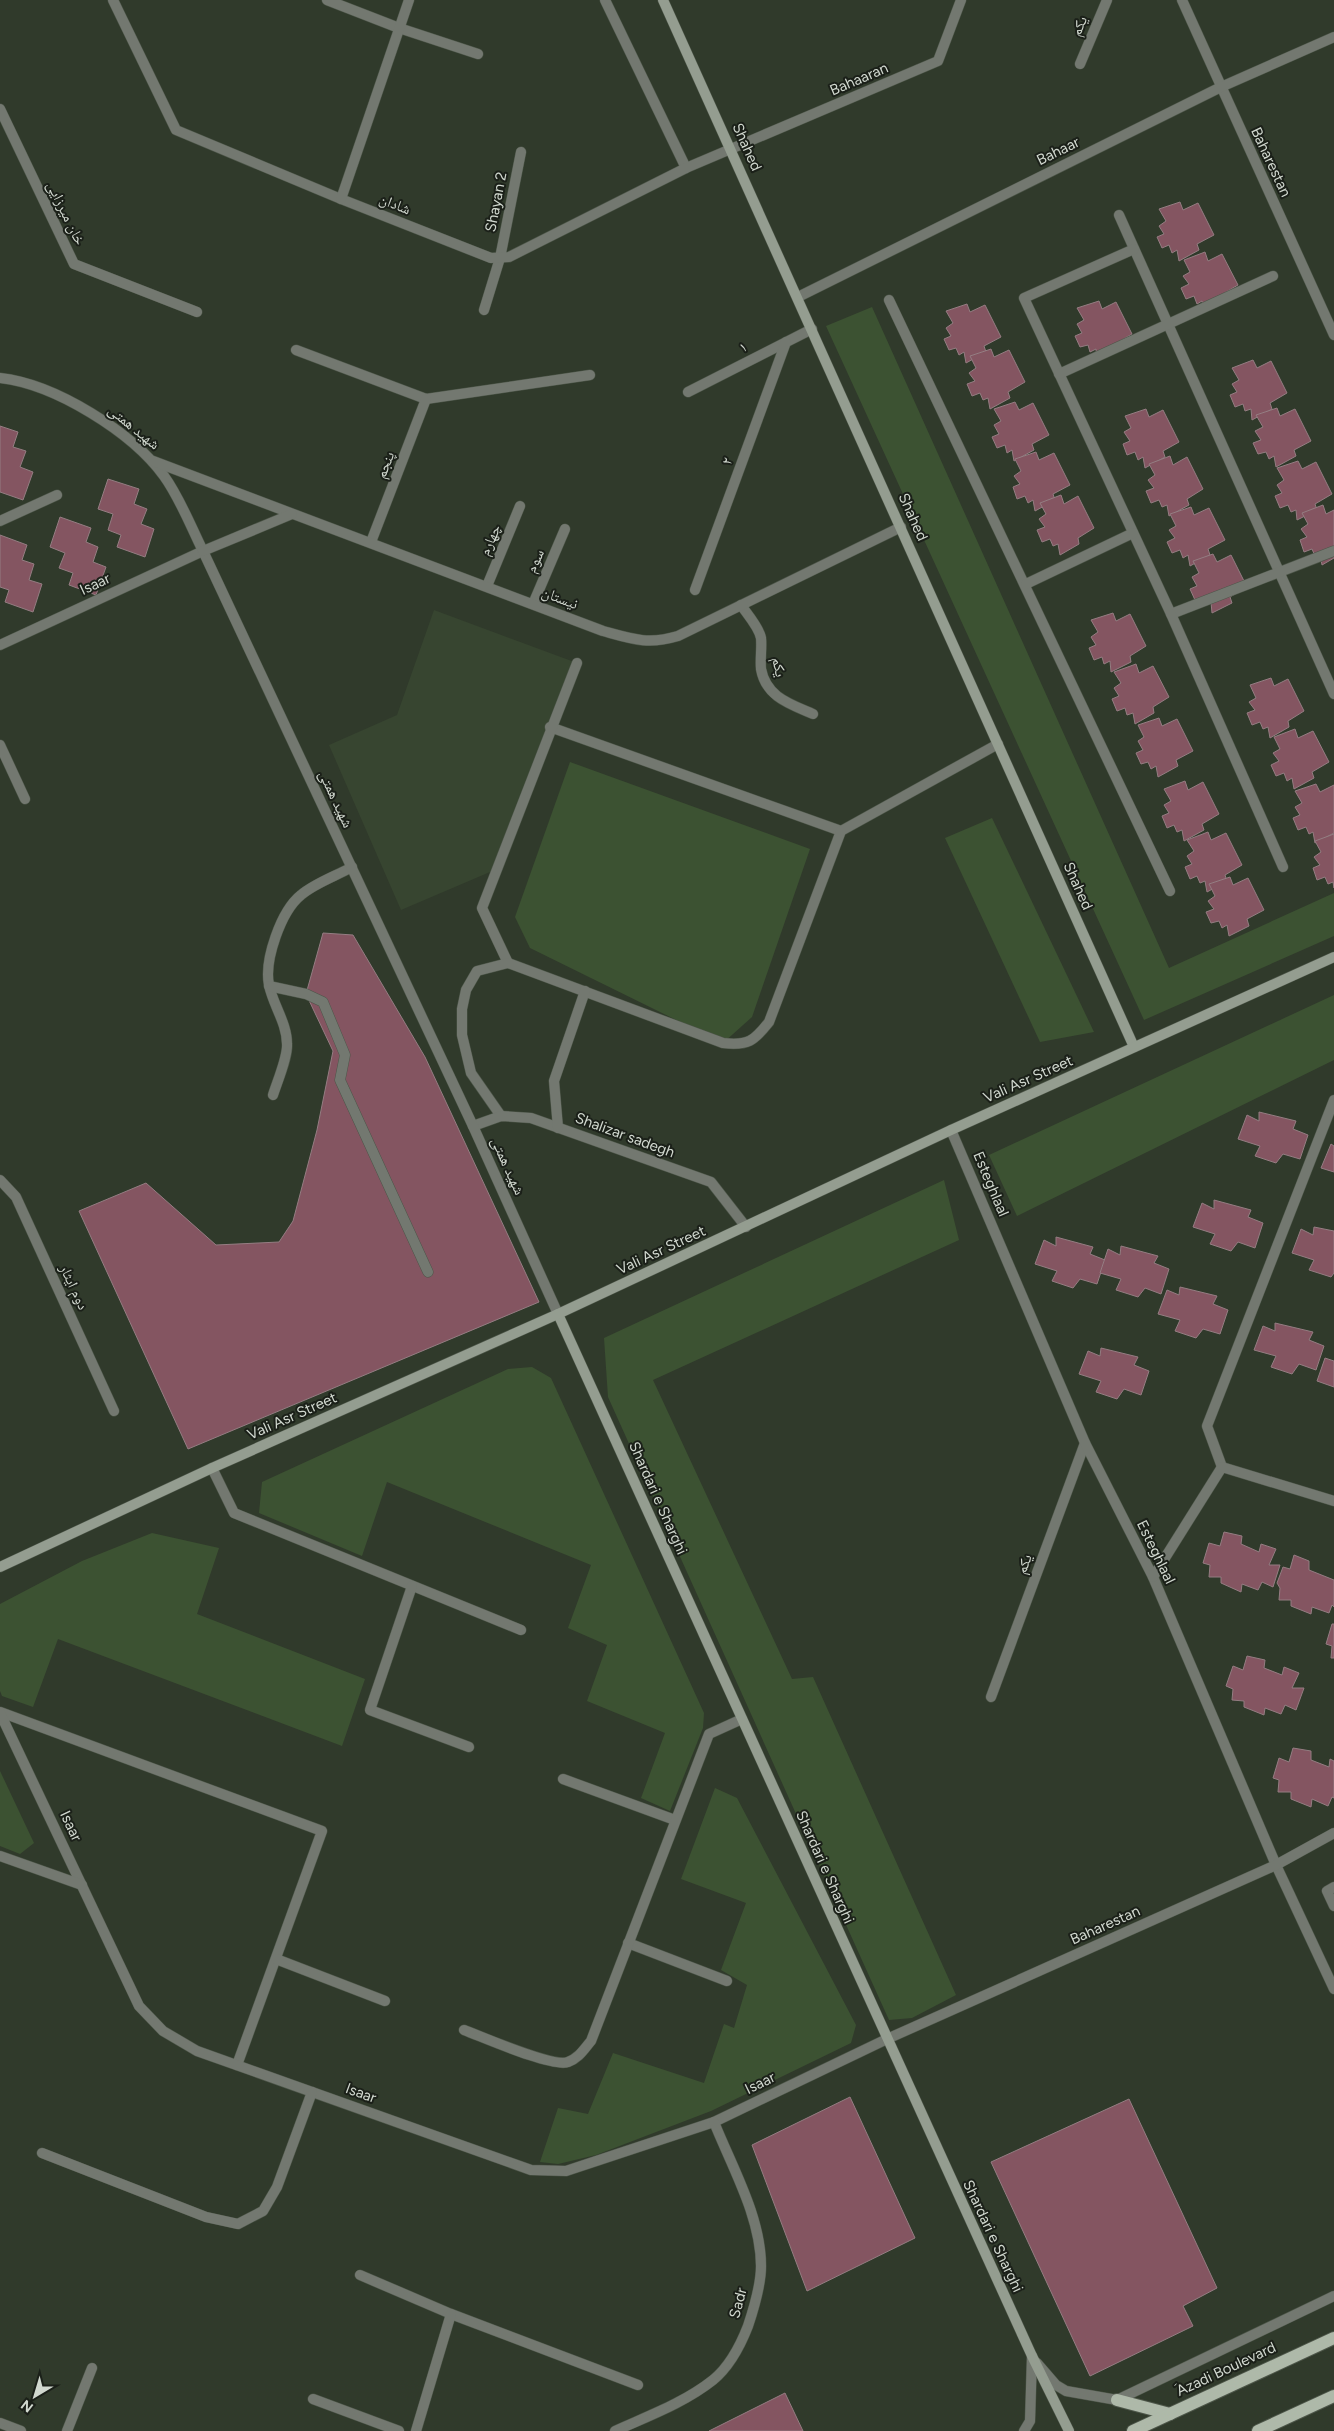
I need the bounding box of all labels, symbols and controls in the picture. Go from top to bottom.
street label: یکم [1067,13,1092,39]
street label: Bahaaran [827,59,891,99]
street label: Shahed [728,120,766,174]
street label: Baharestan [1247,124,1295,200]
street label: Bahaar [1034,133,1082,169]
street label: Shayan 2 [481,170,511,234]
street label: خان میرزایی [42,178,89,249]
street label: شادان [376,190,413,219]
street label: ۱ [736,337,750,357]
street label: شهید همتی [104,401,164,454]
street label: پنجم [372,449,399,481]
street label: ۲ [717,455,737,467]
street label: Shahed [894,490,932,544]
street label: چهارم [475,521,506,559]
street label: سوم [522,546,549,576]
street label: Isaar [77,569,113,599]
street label: نيستان [539,583,581,614]
street label: یکم [767,655,790,679]
street label: شهید همتی [314,767,357,831]
street label: Shahed [1059,859,1097,913]
street label: Vali Asr Street [981,1051,1076,1107]
street label: Shalizar sadegh [573,1109,677,1161]
street label: شهید همتی [486,1134,529,1198]
street label: Esteghlaal [969,1149,1013,1219]
street label: Vali Asr Street [614,1221,709,1278]
street label: دوم ایثار [54,1261,92,1313]
street label: Vali Asr Street [245,1388,340,1444]
street label: Shardari e Sharghi [625,1439,691,1557]
street label: Esteghlaal [1133,1517,1179,1587]
street label: یکم [1012,1551,1037,1577]
street label: Isaar [56,1808,86,1844]
street label: Shardari e Sharghi [792,1808,858,1926]
street label: Baharestan [1067,1902,1143,1948]
street label: Isaar [742,2068,778,2098]
street label: Isaar [343,2079,379,2107]
street label: Shardari e Sharghi [959,2177,1027,2295]
street label: Sadr [725,2286,751,2320]
street label: َAzadi Boulevard [1173,2338,1279,2400]
north arrow [10,2371,60,2421]
text: N [18,2396,37,2416]

